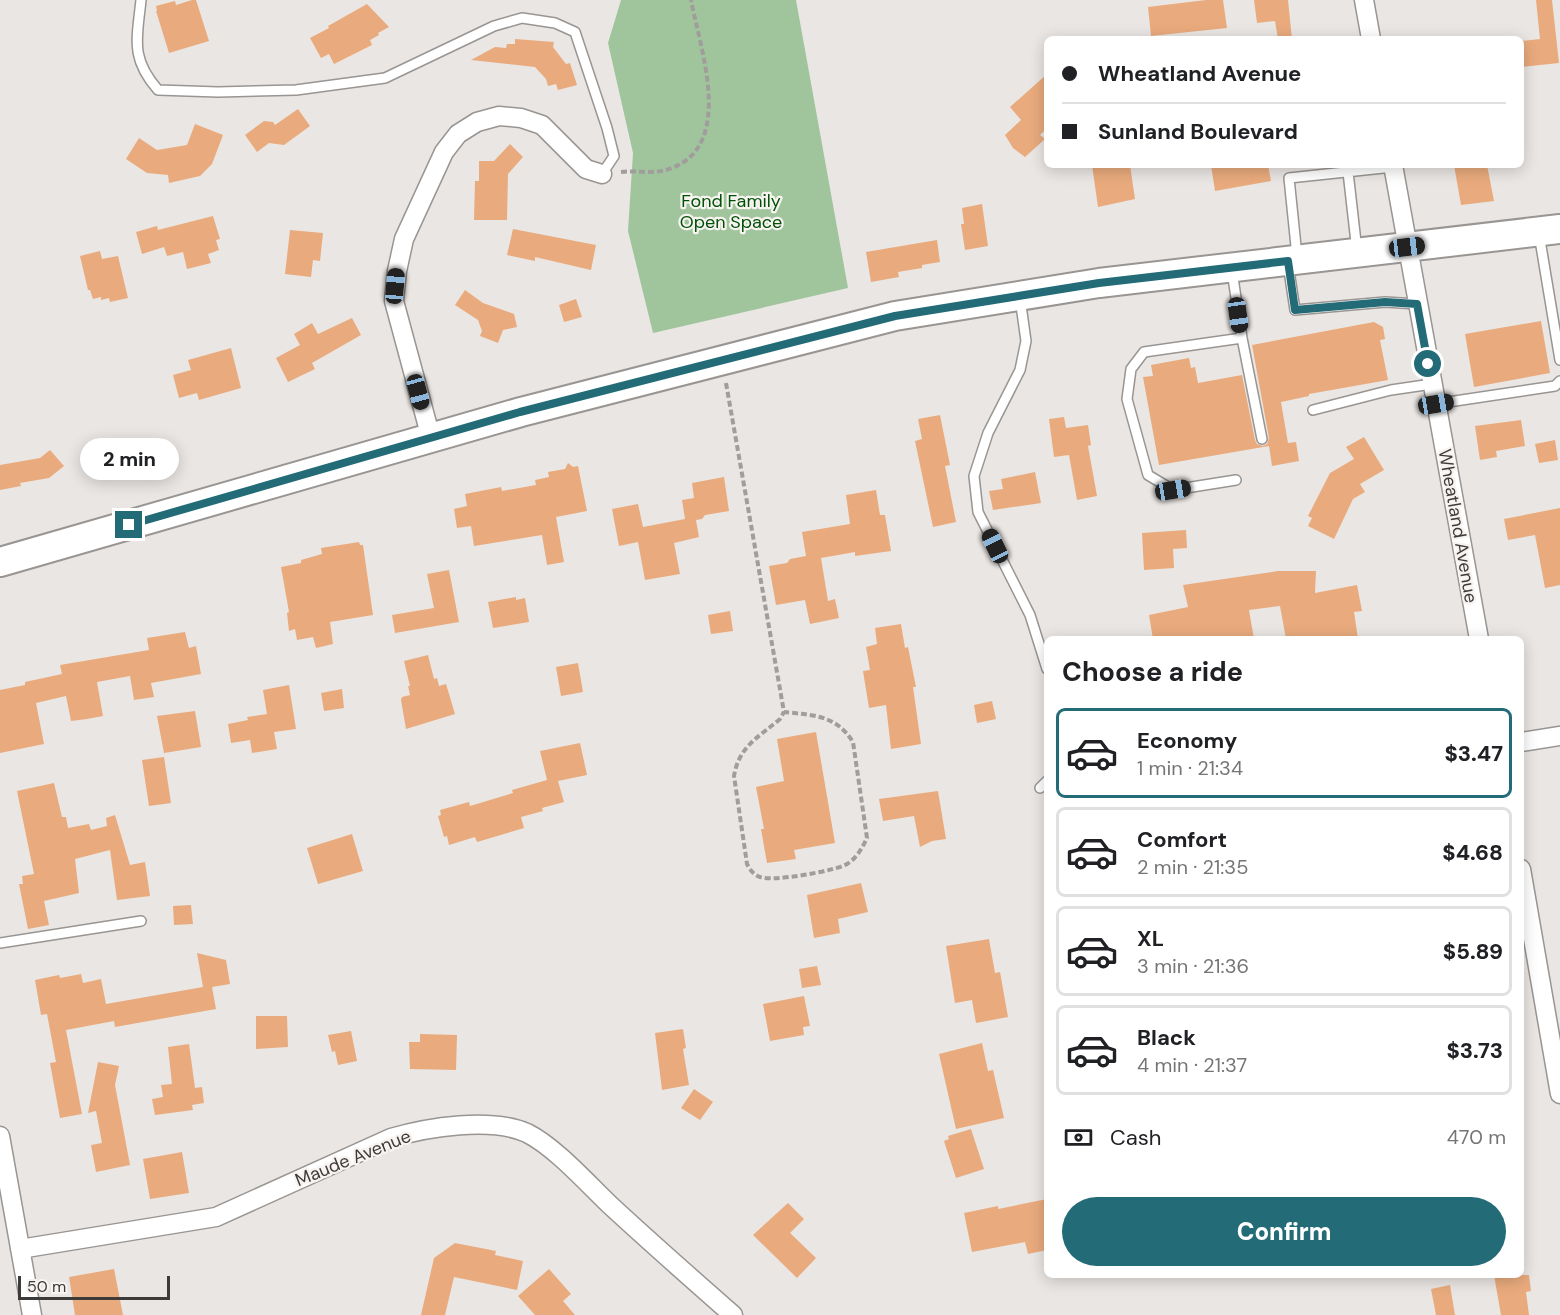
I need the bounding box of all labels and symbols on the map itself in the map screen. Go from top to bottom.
park label: Fond Family Open Space [680,189,782,234]
car [1388,236,1426,258]
car [384,267,406,305]
car [1227,296,1249,334]
route start [1414,350,1441,377]
car [405,372,431,412]
car [1417,392,1455,416]
callout: 2 min [80,438,178,480]
street label: Wheatland Avenue [1433,447,1483,605]
car [1154,478,1192,502]
route end [115,511,142,538]
car [979,526,1011,566]
street label: Maude Avenue [292,1124,414,1192]
scale bar [18,1273,170,1300]

